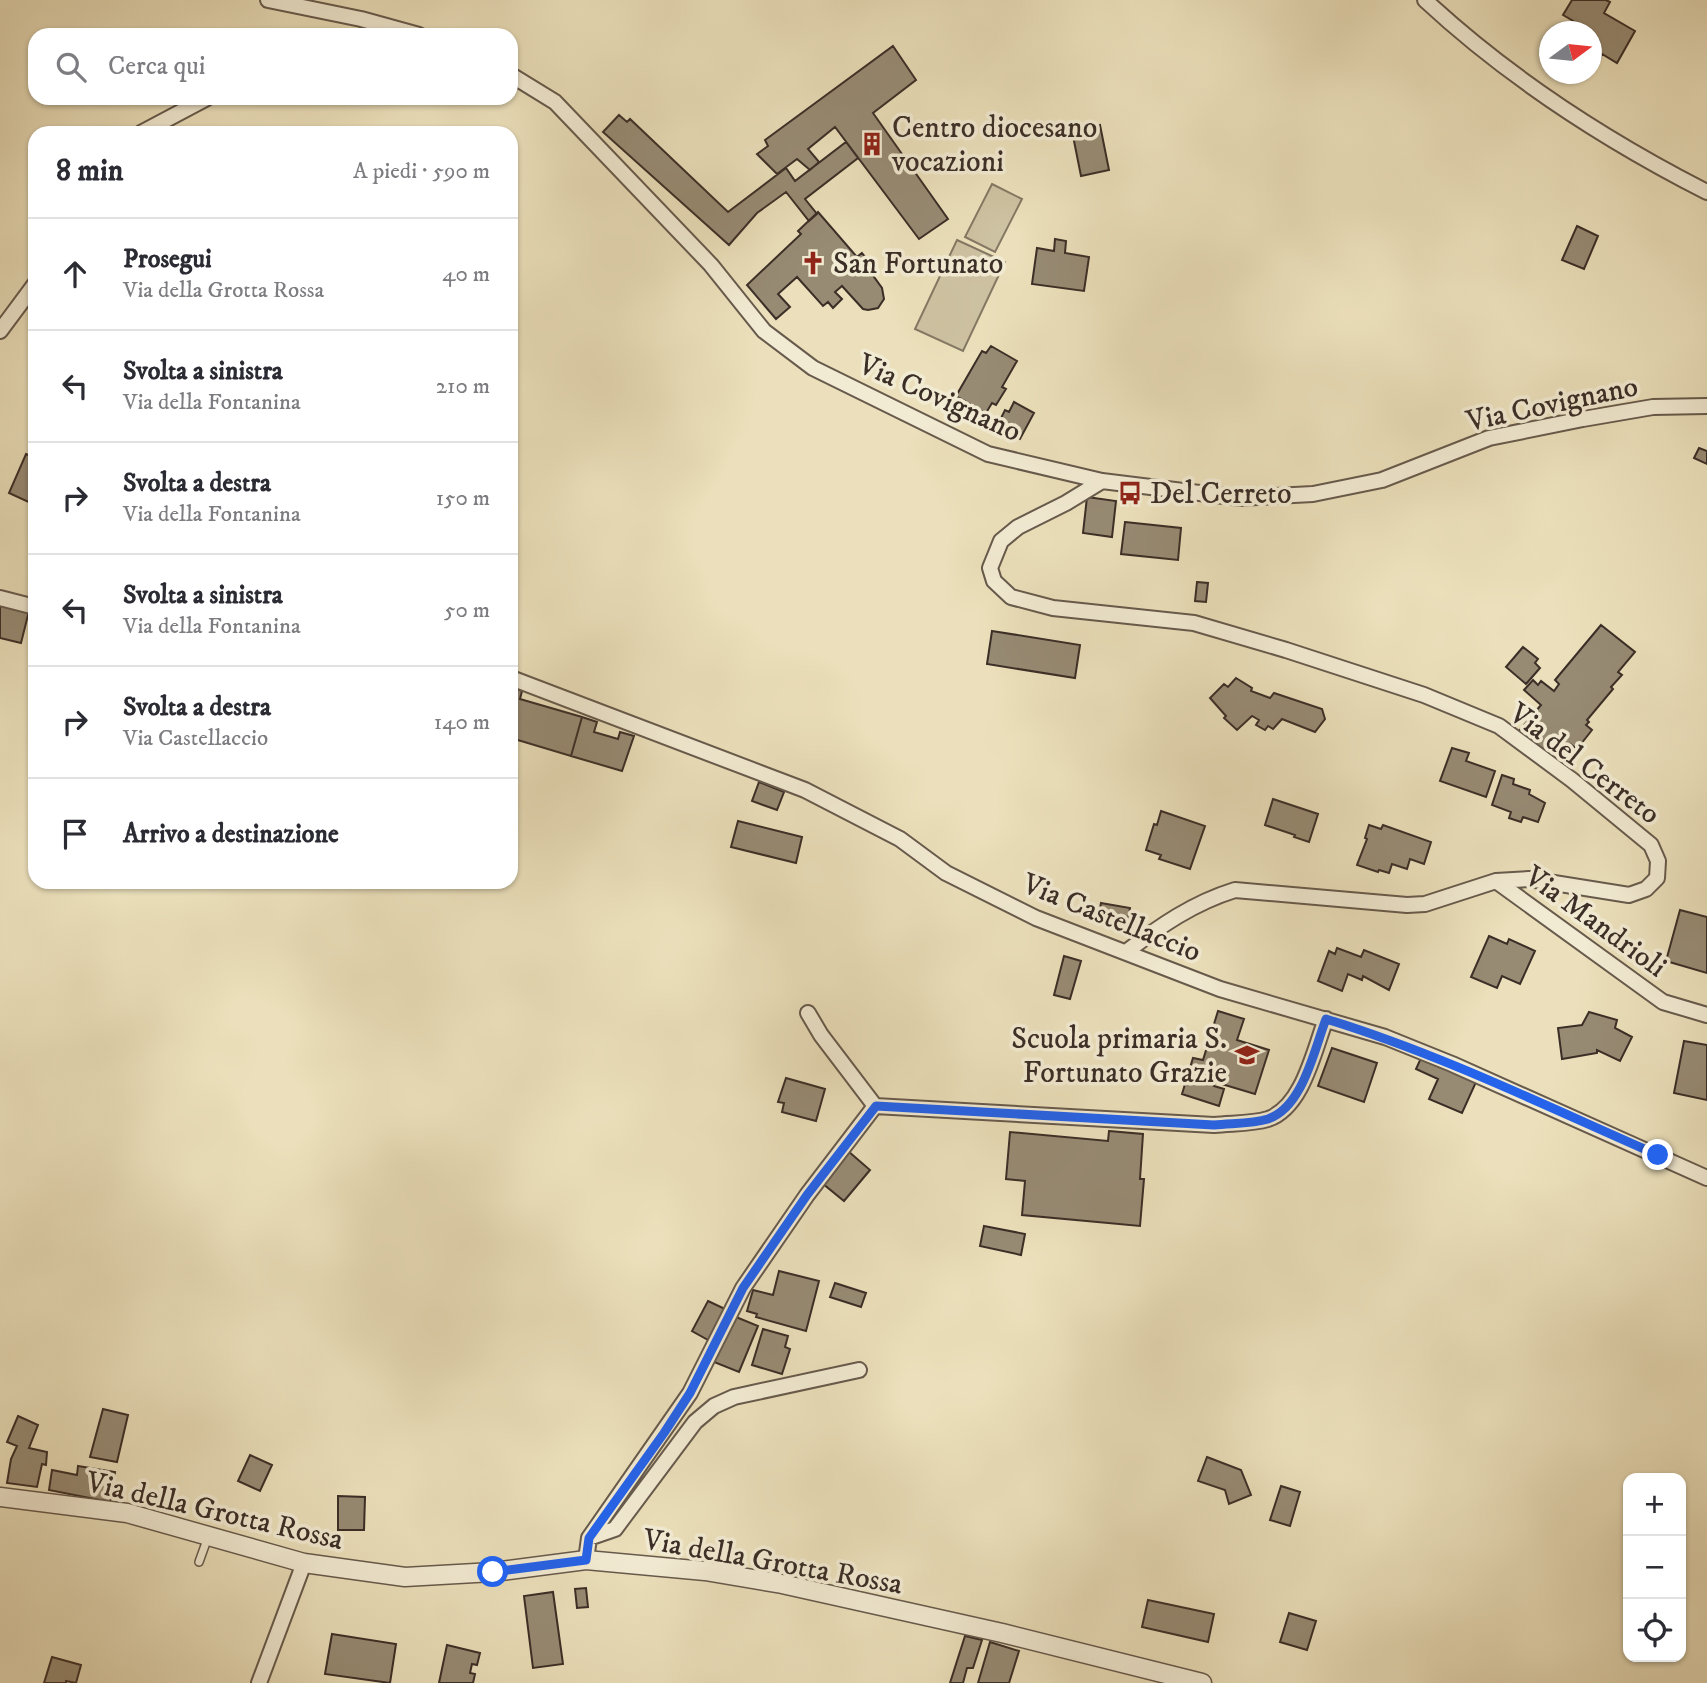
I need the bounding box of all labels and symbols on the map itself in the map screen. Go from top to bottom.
north arrow [1539,21,1602,84]
place label: Centro diocesano vocazioni [891,110,1097,181]
building icon: Centro diocesano vocazioni [858,130,886,158]
place label: San Fortunato [833,246,1003,283]
church icon: San Fortunato [799,249,827,277]
street label: Via Covignano [851,346,1027,451]
street label: Via Covignano [1462,368,1641,441]
place label: Del Cerreto [1150,476,1292,513]
bus stop icon: Del Cerreto [1116,479,1144,507]
street label: Via del Cerreto [1500,695,1667,833]
street label: Via Mandrioli [1516,858,1673,986]
street label: Via Castellaccio [1016,865,1206,971]
place label: Scuola primaria S. Fortunato Grazie [1011,1021,1227,1092]
school or university icon: Scuola primaria S. Fortunato Grazie [1233,1041,1261,1069]
route end [1642,1139,1673,1170]
street label: Via della Grotta Rossa [82,1464,347,1559]
street label: Via della Grotta Rossa [639,1521,905,1604]
route start [477,1556,508,1587]

